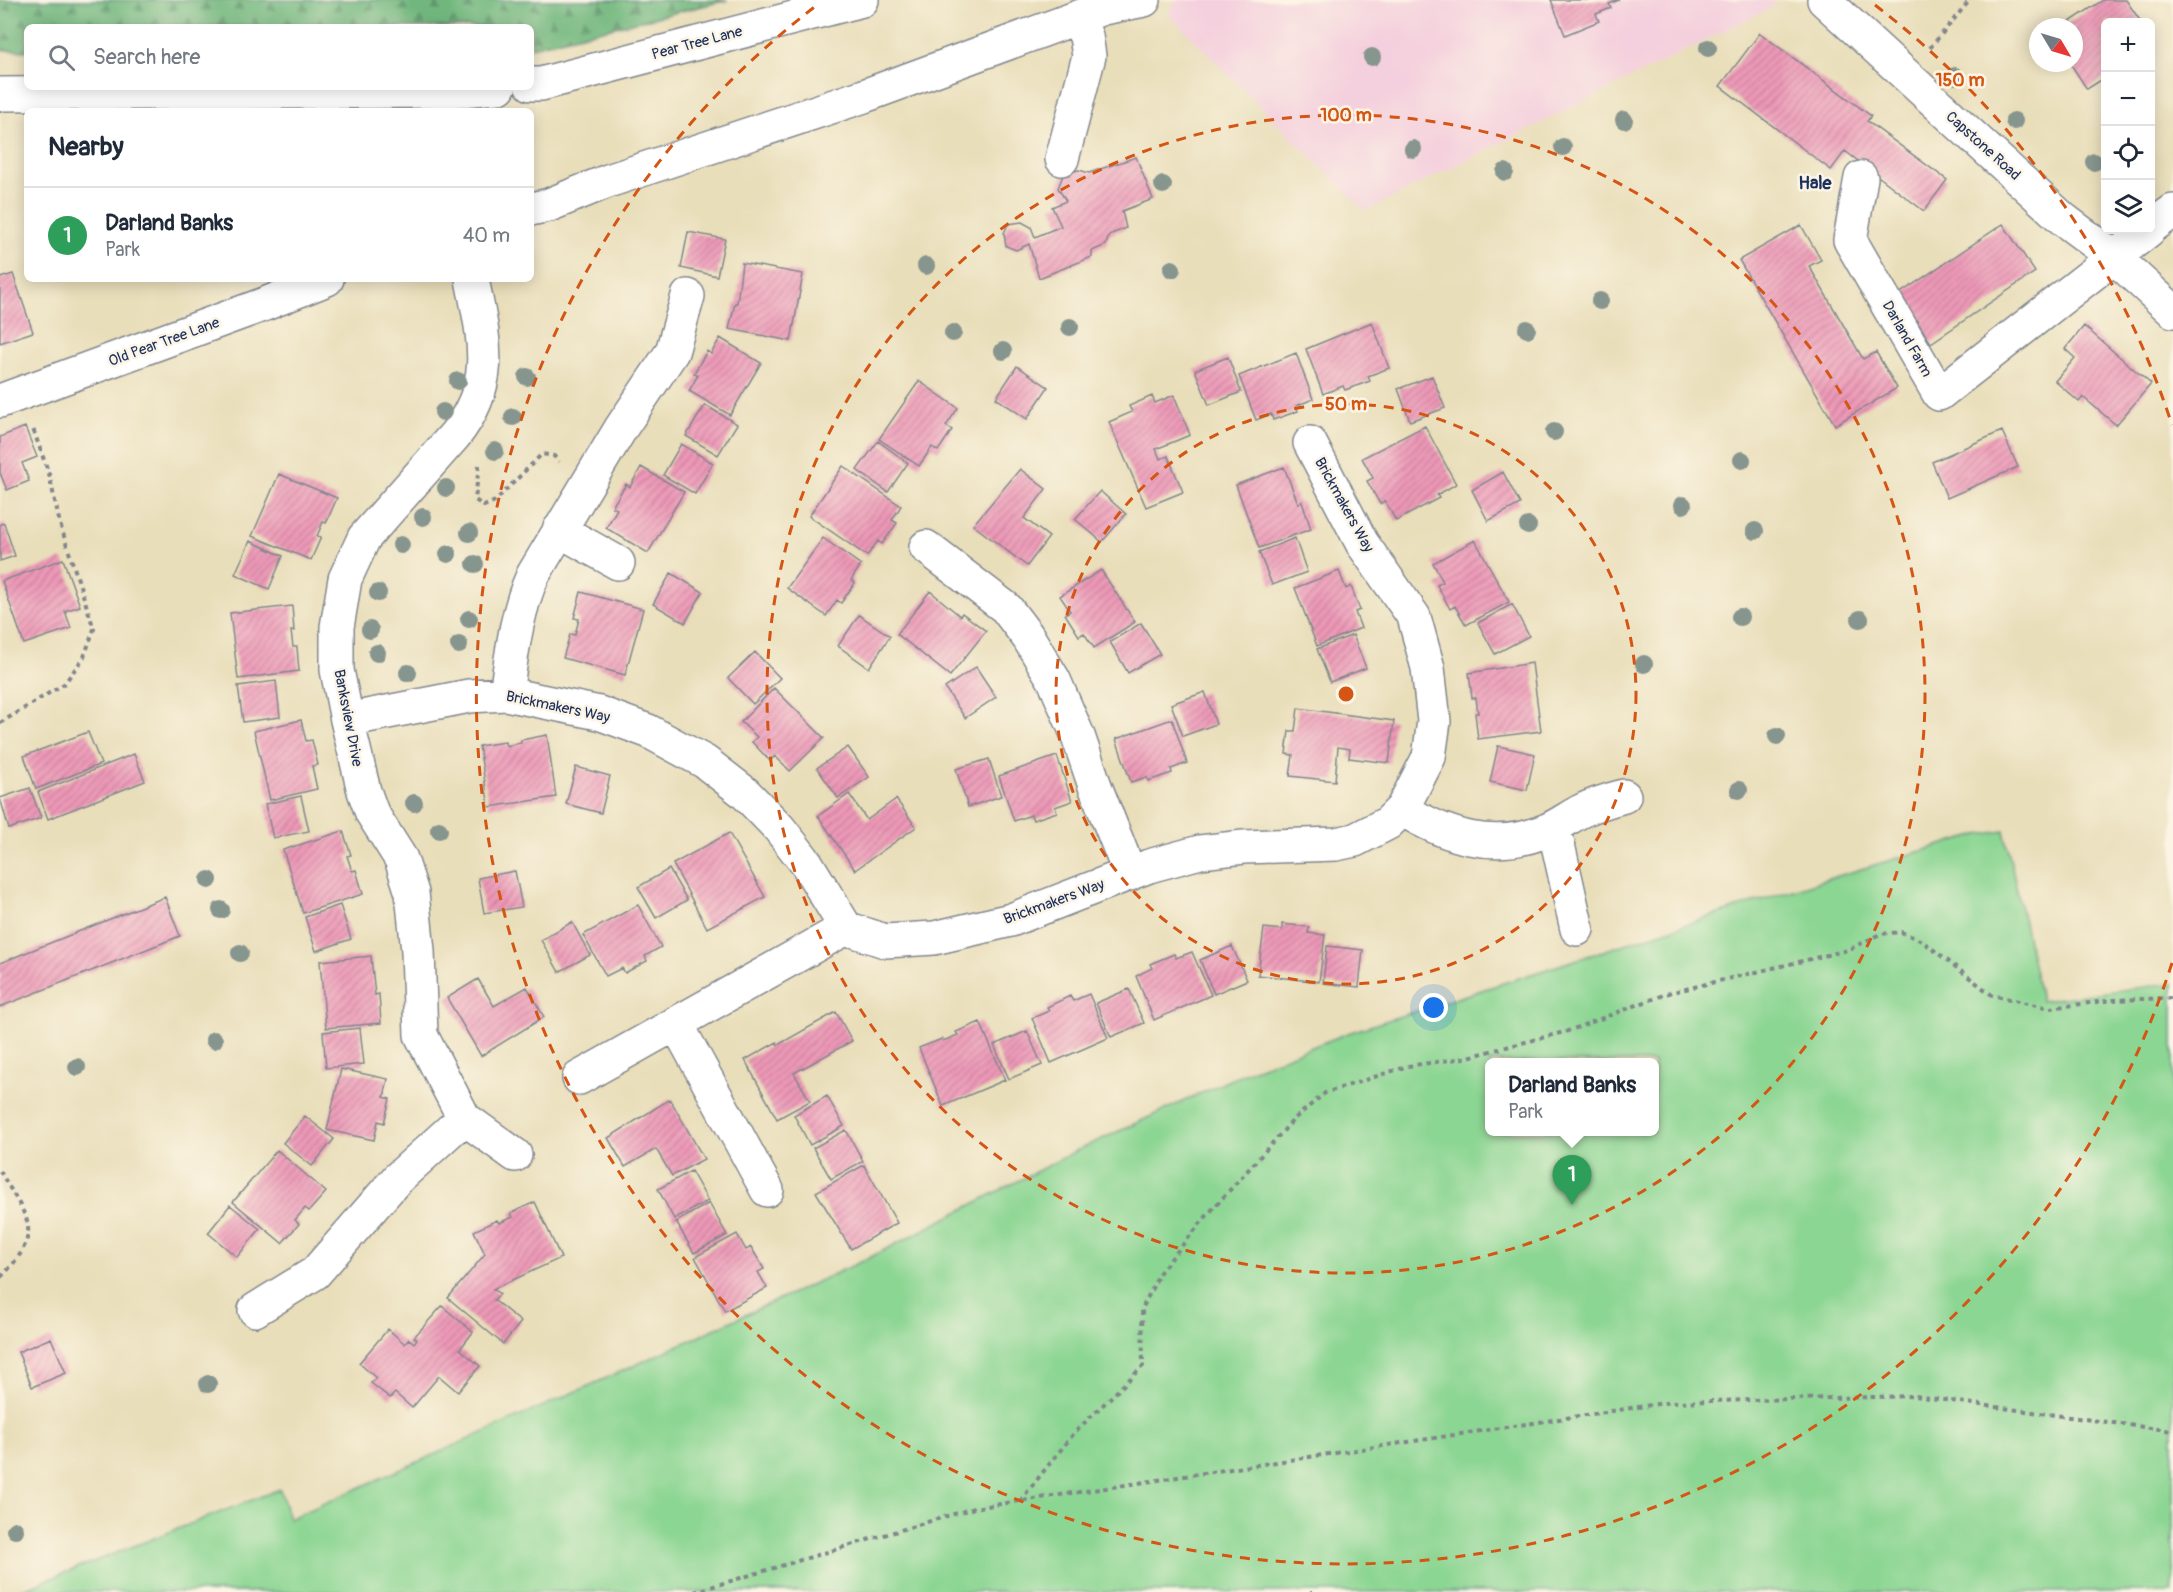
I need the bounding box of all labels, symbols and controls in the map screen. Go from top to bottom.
north arrow [2029,18,2083,72]
map controls [2101,18,2155,234]
button: + [2101,18,2155,72]
street label: Pear Tree Lane [650,22,745,64]
search box [24,24,534,90]
icon: search [45,41,78,74]
text: Search here [93,43,200,71]
text: 150 m [1936,69,1985,92]
button: − [2101,72,2155,126]
text: 100 m [1320,104,1372,127]
street label: Capstone Road [1942,107,2024,185]
button: locate [2101,126,2155,180]
text: Nearby [48,131,124,163]
district label: Hale [1799,172,1833,195]
button: layers [2101,180,2155,234]
text: Darland Banks [105,209,233,237]
text: 1 [64,223,71,248]
text: 40 m [463,223,510,248]
text: Park [105,237,140,262]
street label: Darland Farm [1878,298,1936,380]
street label: Old Pear Tree Lane [106,313,223,371]
text: 50 m [1325,393,1367,416]
street label: Brickmakers Way [1310,454,1378,556]
street label: Banksview Drive [329,668,367,769]
centre of rings [1336,684,1356,704]
street label: Brickmakers Way [504,687,612,727]
street label: Brickmakers Way [1001,875,1108,929]
your location [1419,993,1448,1022]
popup [1485,1058,1659,1136]
text: Darland Banks [1508,1071,1636,1099]
text: Park [1508,1099,1543,1124]
pin: 1 [1552,1156,1592,1205]

